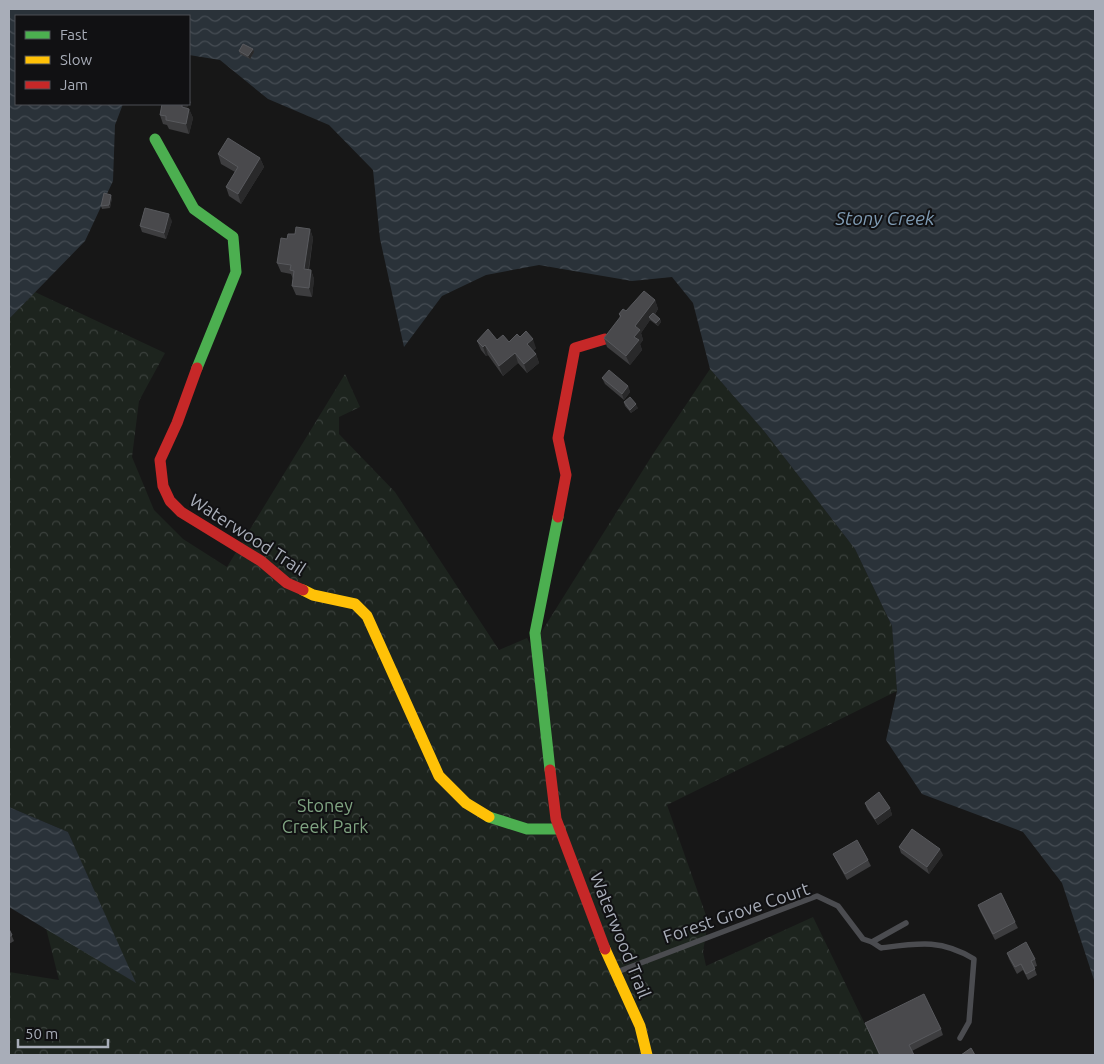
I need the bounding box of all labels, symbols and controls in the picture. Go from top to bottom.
legend [15,15,190,105]
text: Fast [60,26,88,43]
text: Slow [60,51,93,68]
text: Jam [60,76,88,93]
water label: Stony Creek [834,207,935,229]
street label: Waterwood Trail [186,489,310,579]
park label: Stoney Creek Park [282,795,368,836]
street label: Waterwood Trail [587,869,655,1001]
street label: Forest Grove Court [660,878,812,946]
scale bar [18,1016,108,1048]
text: 50 m [25,1025,58,1042]

